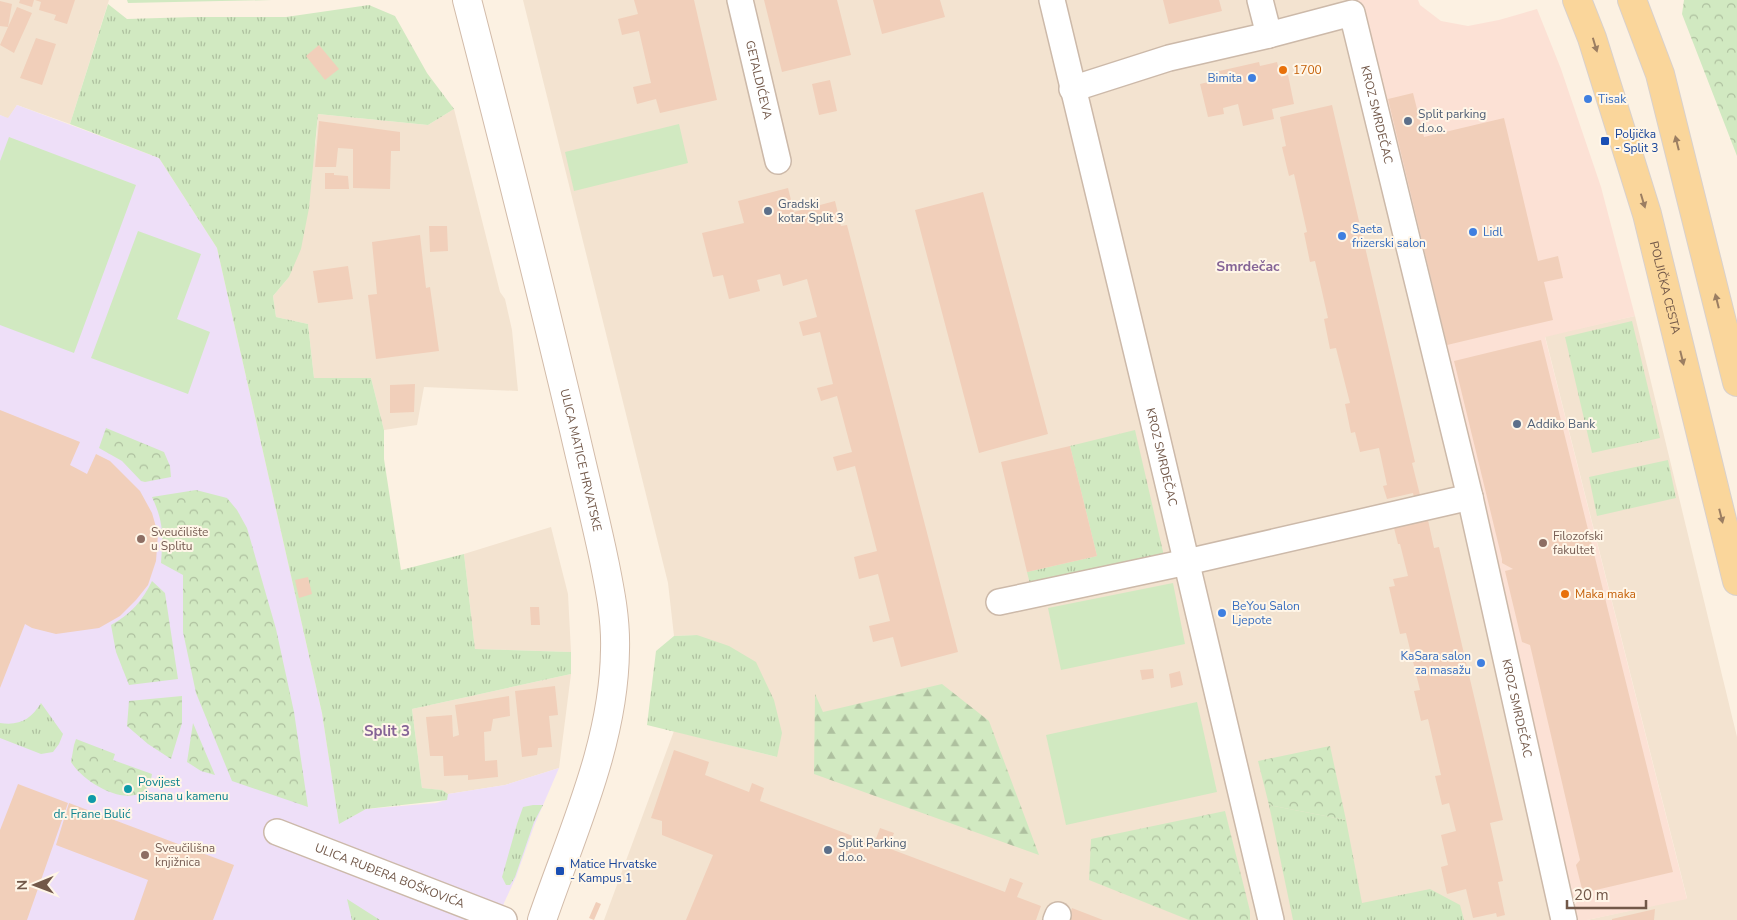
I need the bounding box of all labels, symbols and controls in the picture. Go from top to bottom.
one-way arrow [1591,38,1599,53]
street label: GETALDIĆEVA [742,39,776,121]
place label: 1700 [1293,62,1322,78]
marker: 1700 [1277,64,1289,76]
street label: KROZ SMRDEČAC [1357,64,1397,166]
place label: Bimita [1207,70,1242,86]
marker: Bimita [1246,72,1258,84]
place label: Tisak [1598,91,1627,107]
marker: Tisak [1582,93,1594,105]
place label: Split parking d.o.o. [1418,106,1486,136]
marker: Split parking d.o.o. [1402,115,1414,127]
place label: Poljička - Split 3 [1615,126,1658,156]
marker: Poljička - Split 3 [1599,135,1611,147]
one-way arrow [1673,136,1681,151]
one-way arrow [1639,193,1647,208]
place label: Gradski kotar Split 3 [778,196,844,226]
marker: Gradski kotar Split 3 [762,205,774,217]
place label: Saeta frizerski salon [1352,221,1426,251]
place label: Lidl [1483,224,1503,240]
marker: Lidl [1467,226,1479,238]
marker: Saeta frizerski salon [1336,230,1348,242]
street label: POLJIČKA CESTA [1646,240,1684,336]
district label: Smrdečac [1216,257,1280,276]
one-way arrow [1712,294,1720,309]
one-way arrow [1678,351,1686,366]
street label: ULICA MATICE HRVATSKE [556,387,606,533]
street label: KROZ SMRDEČAC [1142,406,1181,508]
place label: Addiko Bank [1527,416,1596,432]
marker: Addiko Bank [1511,418,1523,430]
one-way arrow [1717,508,1725,523]
place label: Sveučilište u Splitu [151,524,208,554]
place label: Filozofski fakultet [1553,528,1603,558]
marker: Sveučilište u Splitu [135,533,147,545]
marker: Filozofski fakultet [1537,537,1549,549]
place label: Maka maka [1575,586,1636,602]
marker: Maka maka [1559,588,1571,600]
place label: BeYou Salon Ljepote [1232,598,1300,628]
marker: BeYou Salon Ljepote [1216,607,1228,619]
place label: KaSara salon za masažu [1401,648,1471,678]
marker: KaSara salon za masažu [1475,657,1487,669]
street label: KROZ SMRDEČAC [1498,657,1536,759]
district label: Split 3 [364,721,410,741]
place label: Povijest pisana u kamenu [138,774,229,804]
marker: Povijest pisana u kamenu [122,783,134,795]
marker: dr. Frane Bulić [86,793,98,805]
place label: dr. Frane Bulić [54,806,131,822]
place label: Split Parking d.o.o. [838,835,907,865]
street label: ULICA RUĐERA BOŠKOVIĆA [313,839,467,912]
place label: Sveučilišna knjižnica [155,840,215,870]
marker: Split Parking d.o.o. [822,844,834,856]
marker: Sveučilišna knjižnica [139,849,151,861]
place label: Matice Hrvatske - Kampus 1 [570,856,657,886]
north arrow [10,860,60,910]
marker: Matice Hrvatske - Kampus 1 [554,865,566,877]
scale bar [1567,878,1646,910]
text: N [13,880,32,891]
text: 20 m [1574,885,1609,905]

